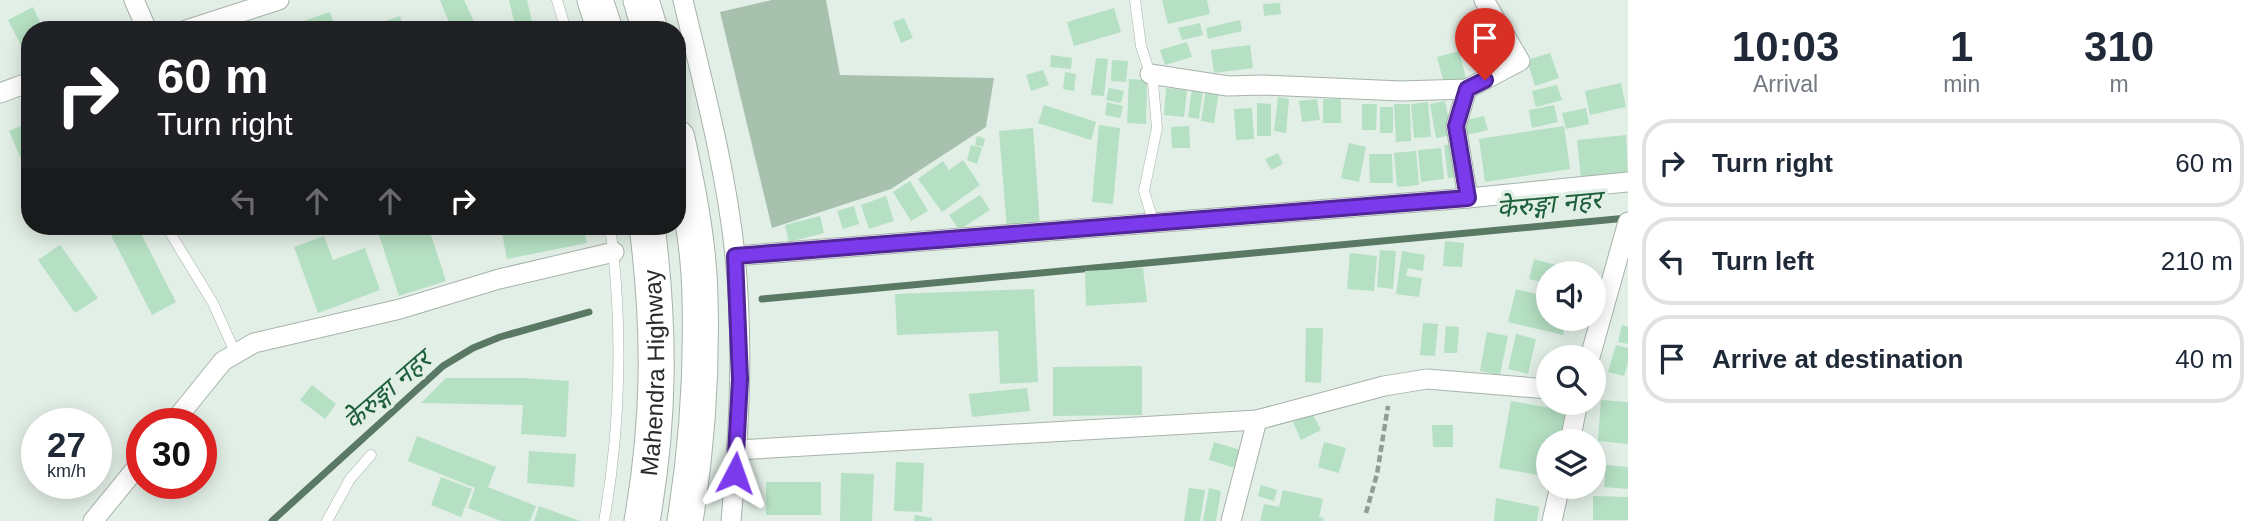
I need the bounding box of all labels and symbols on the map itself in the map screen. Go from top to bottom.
pin [1455,8,1515,80]
water label: केेरुङ्गा नहर [1495,184,1608,224]
street label: Mahendra Highway [635,268,669,477]
water label: केेरुङ्गा नहर [338,341,440,436]
speed limit sign: 30 [126,408,217,499]
position arrow [698,436,772,510]

